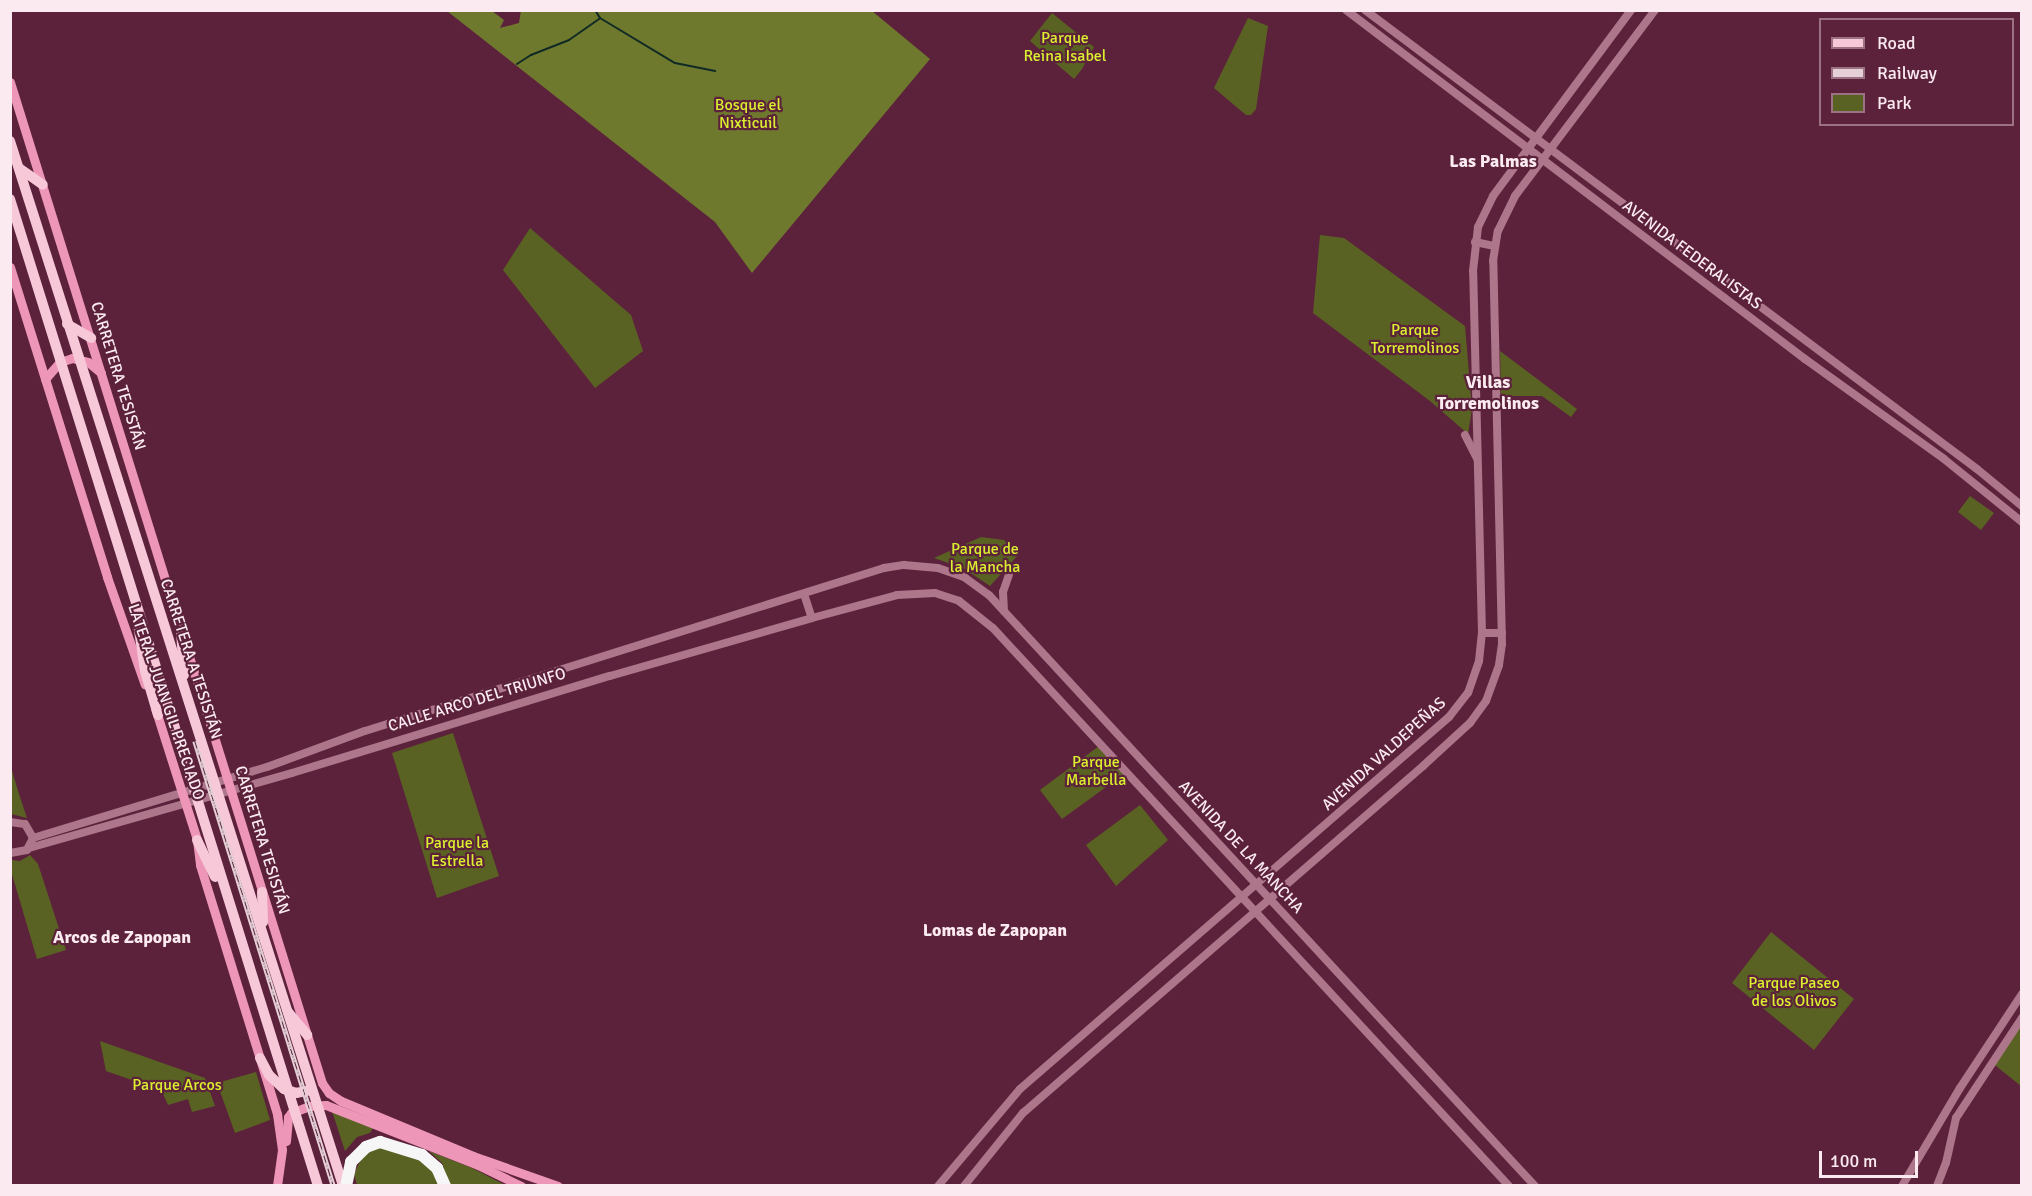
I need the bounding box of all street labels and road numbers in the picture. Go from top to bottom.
street label: AVENIDA FEDERALISTAS [1619,196,1765,314]
street label: CARRETERA TESISTÁN [86,300,150,452]
street label: CARRETERA A TESISTÁN [156,576,226,742]
street label: LATERAL JUAN GIL PRECIADO [123,601,209,803]
street label: CALLE ARCO DEL TRIUNFO [386,664,568,736]
street label: AVENIDA VALDEPEÑAS [1318,693,1450,815]
street label: CARRETERA TESISTÁN [230,764,294,916]
street label: AVENIDA DE LA MANCHA [1174,777,1308,917]

